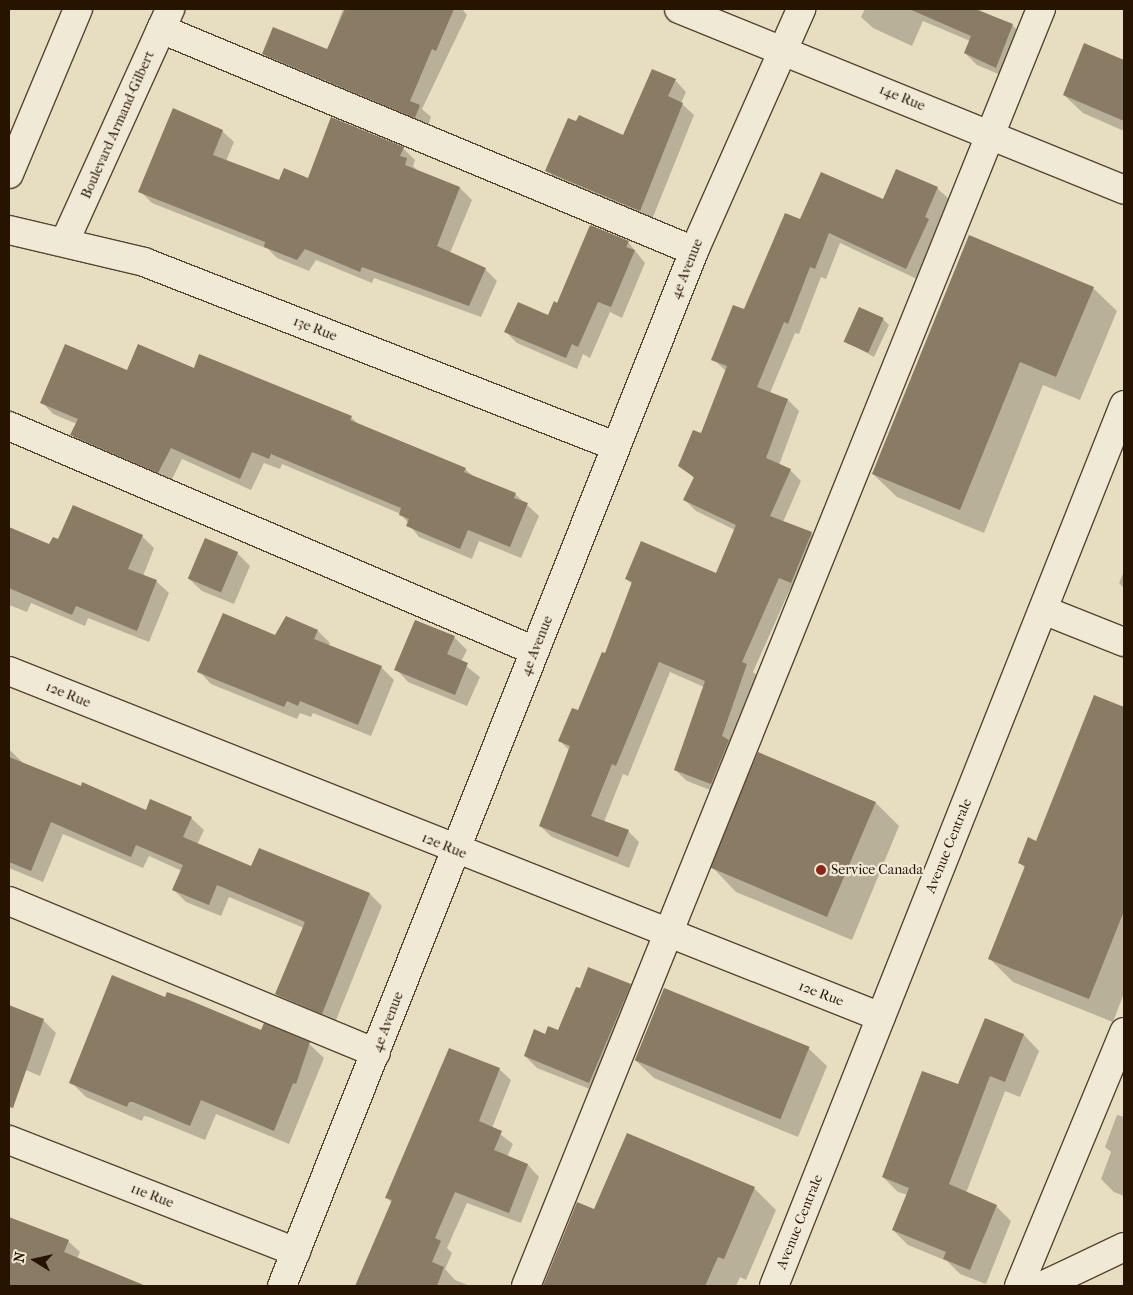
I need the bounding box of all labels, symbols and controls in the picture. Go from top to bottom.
street label: Boulevard Armand-Gilbert [78,49,158,201]
street label: 14e Rue [877,81,927,115]
street label: 4e Avenue [667,236,707,302]
street label: 13e Rue [291,313,339,345]
street label: 4e Avenue [517,613,557,679]
street label: 12e Rue [43,678,93,712]
street label: Avenue Centrale [922,796,976,896]
street label: 12e Rue [419,829,469,863]
place label: Service Canada [831,862,923,878]
marker: Service Canada [815,864,827,876]
street label: 12e Rue [796,978,846,1010]
street label: 4e Avenue [369,989,407,1055]
street label: Avenue Centrale [773,1172,827,1272]
street label: 11e Rue [128,1180,176,1212]
north arrow [10,1235,60,1285]
text: N [10,1251,29,1264]

